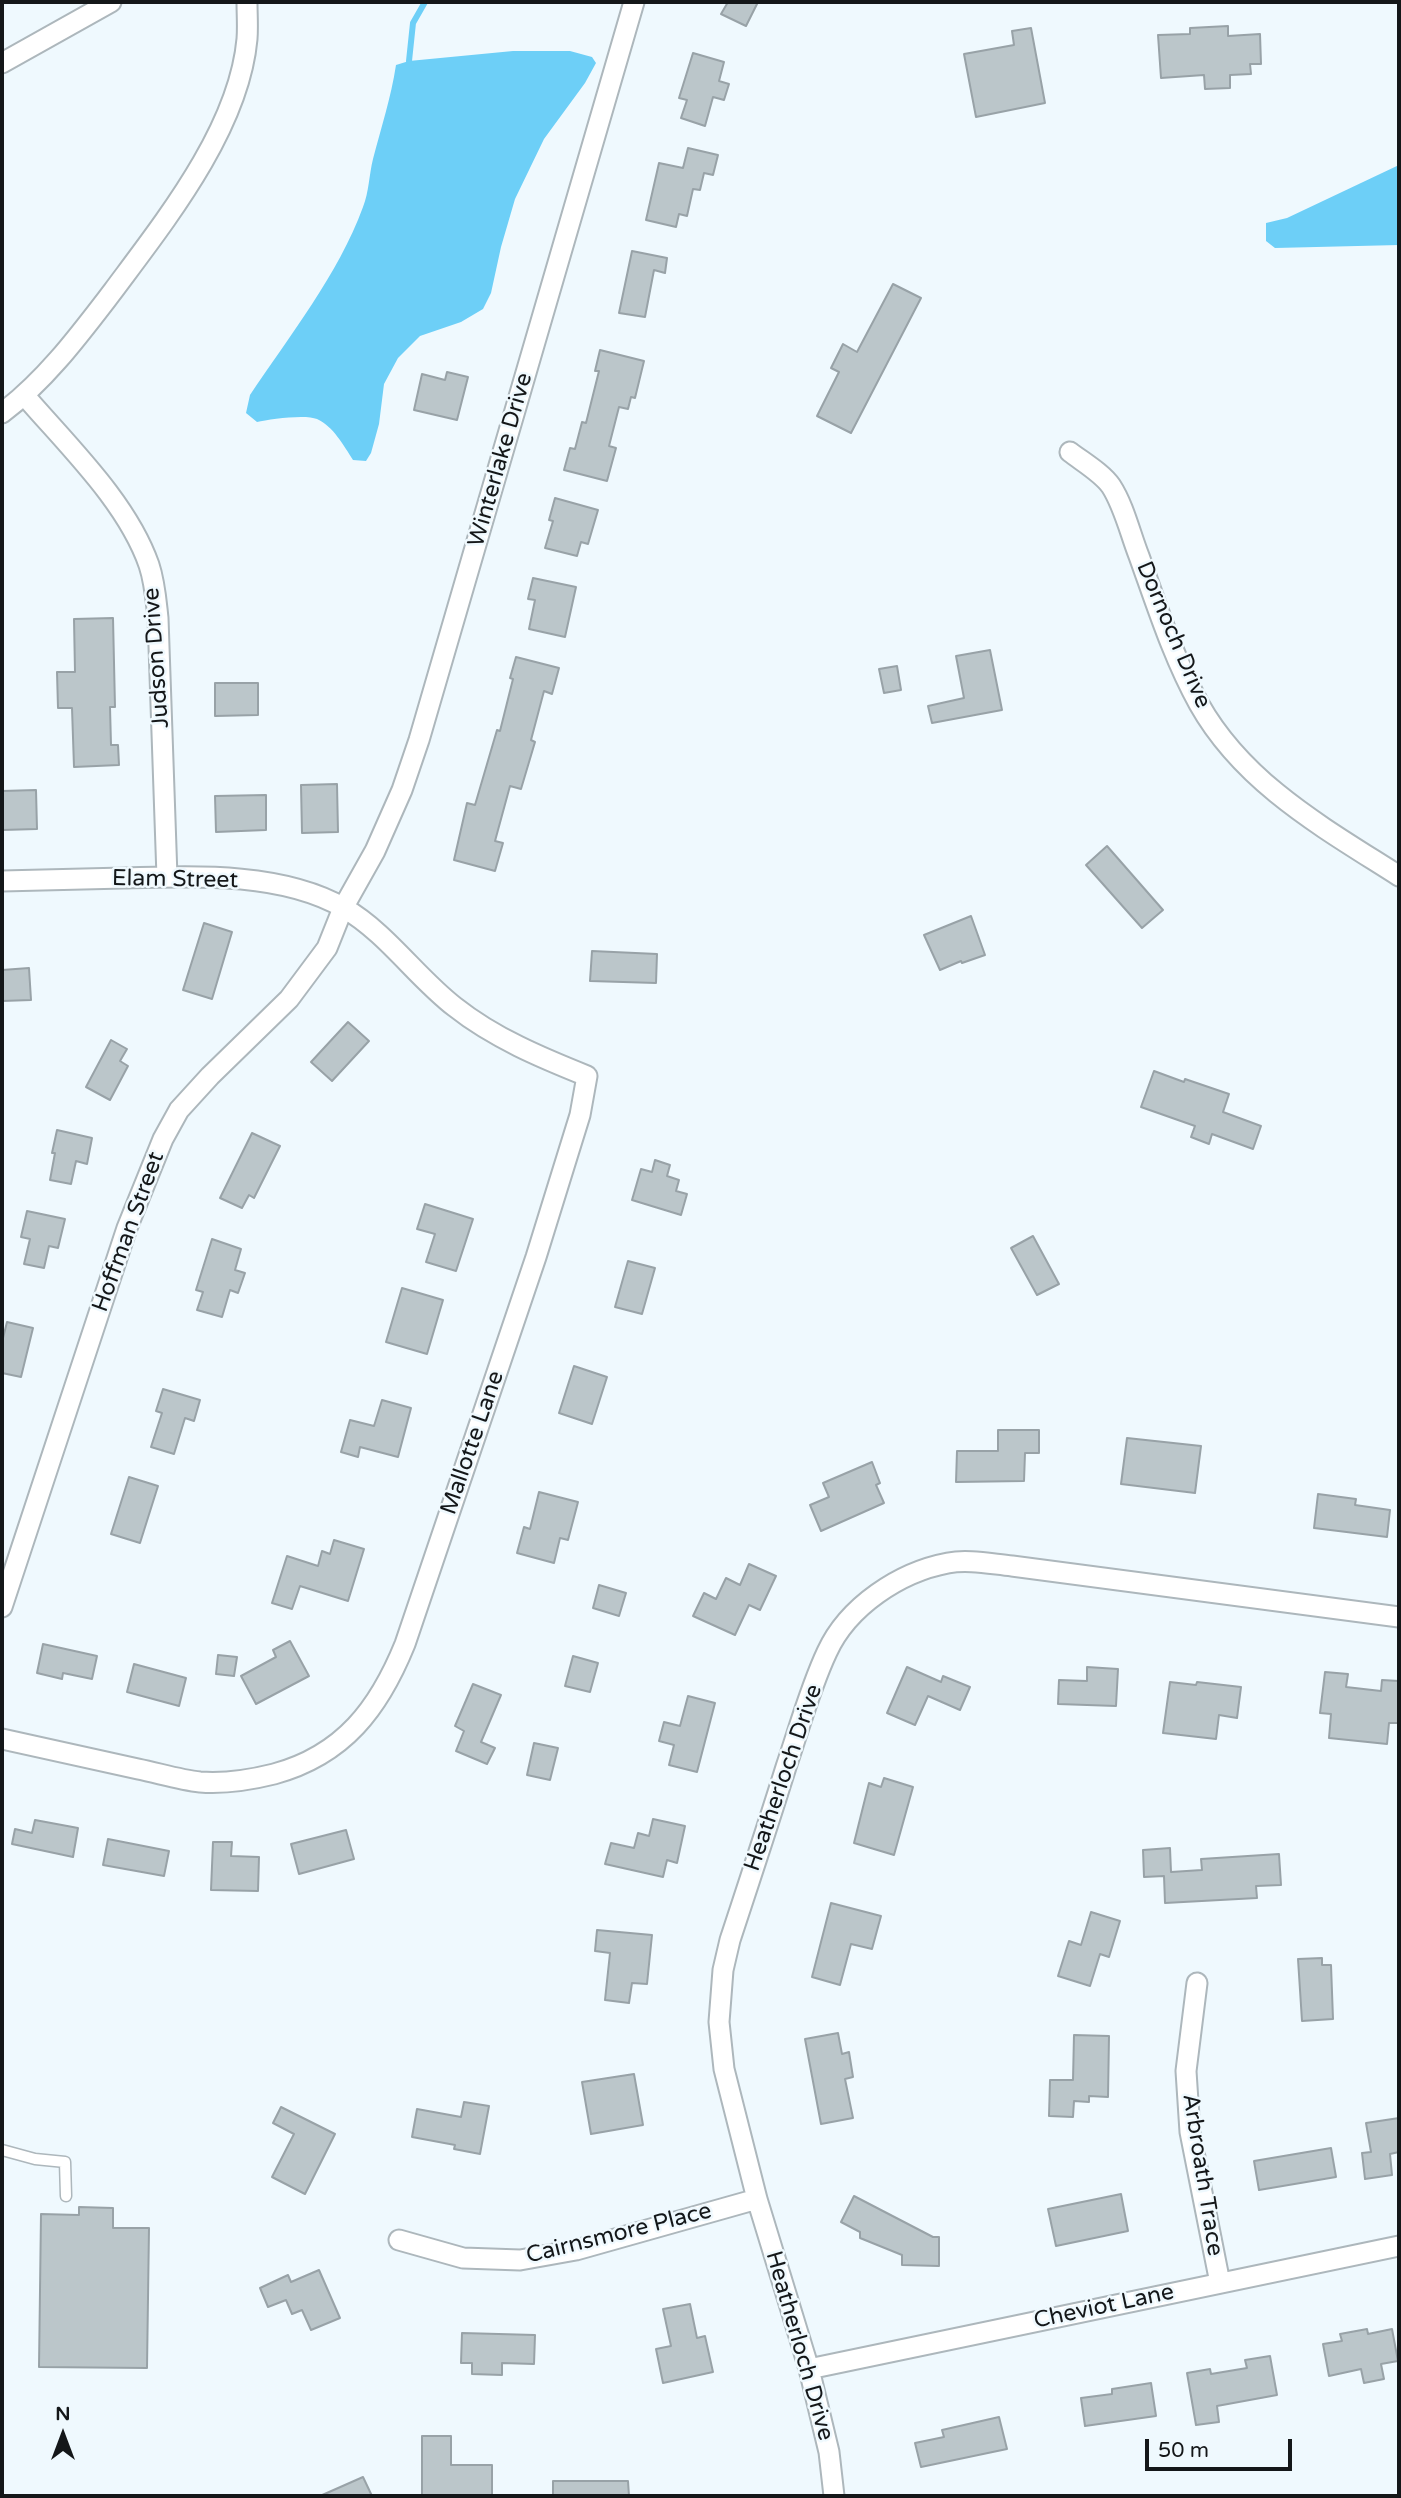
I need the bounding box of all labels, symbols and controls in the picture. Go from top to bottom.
street label: Winterlake Drive [463,370,539,550]
street label: Dornoch Drive [1130,558,1216,712]
street label: Judson Drive [138,587,176,729]
street label: Elam Street [112,865,238,895]
street label: Hoffman Street [87,1148,171,1316]
street label: Mallotte Lane [436,1368,510,1518]
street label: Heatherloch Drive [739,1681,829,1875]
street label: Arbroath Trace [1176,2092,1228,2258]
street label: Cairnsmore Place [523,2198,715,2270]
street label: Heatherloch Drive [759,2248,839,2444]
street label: Cheviot Lane [1031,2279,1177,2335]
north arrow [28,2400,98,2470]
text: N [55,2403,71,2425]
scale bar [1149,2424,1296,2468]
text: 50 m [1158,2438,1209,2463]

